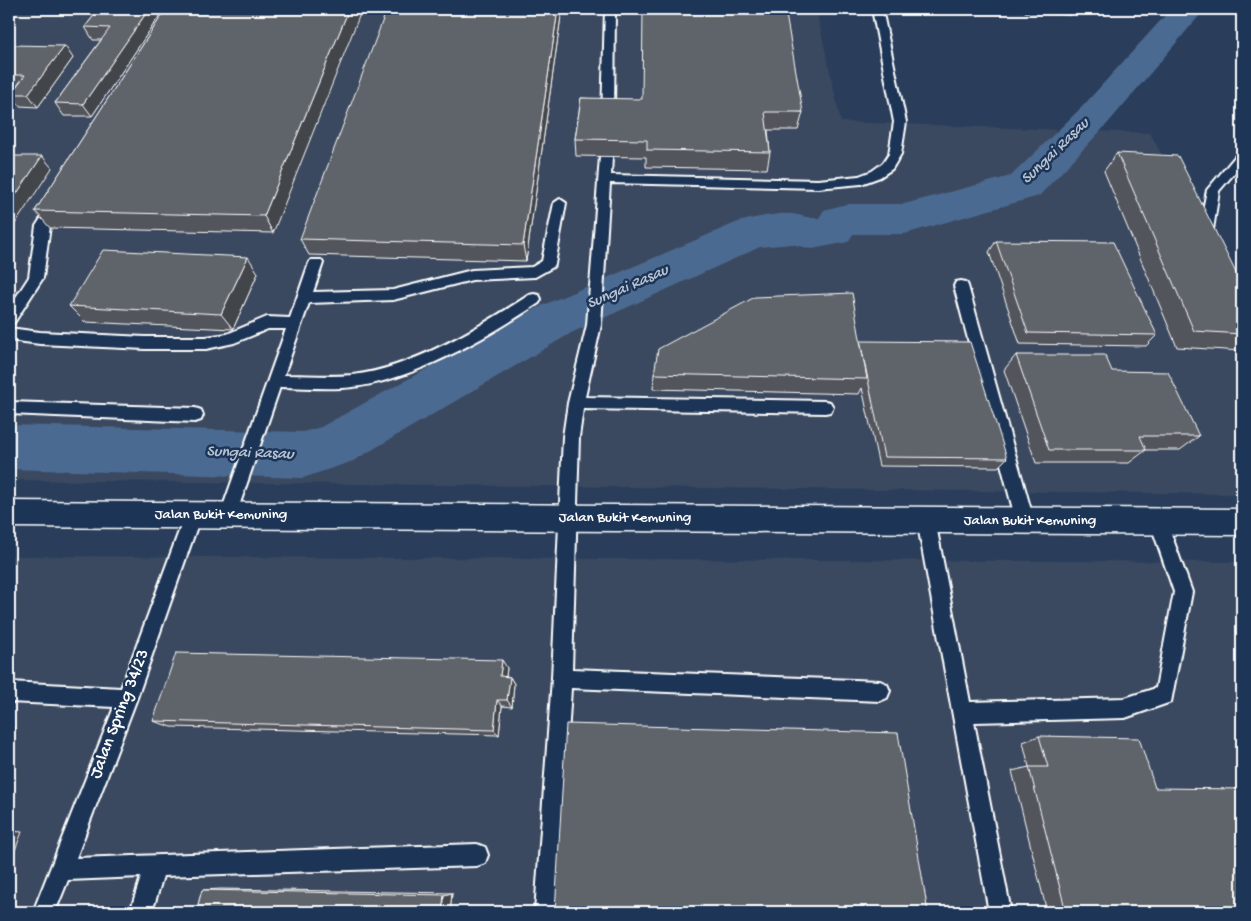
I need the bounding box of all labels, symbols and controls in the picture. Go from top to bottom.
water label: Sungai Rasau [1018,114,1095,189]
water label: Sungai Rasau [584,261,673,314]
water label: Sungai Rasau [206,443,295,465]
street label: Jalan Bukit Kemuning [155,506,287,524]
street label: Jalan Bukit Kemuning [559,509,691,527]
street label: Jalan Bukit Kemuning [964,512,1096,530]
street label: Jalan Spring 34/23 [86,646,154,782]

